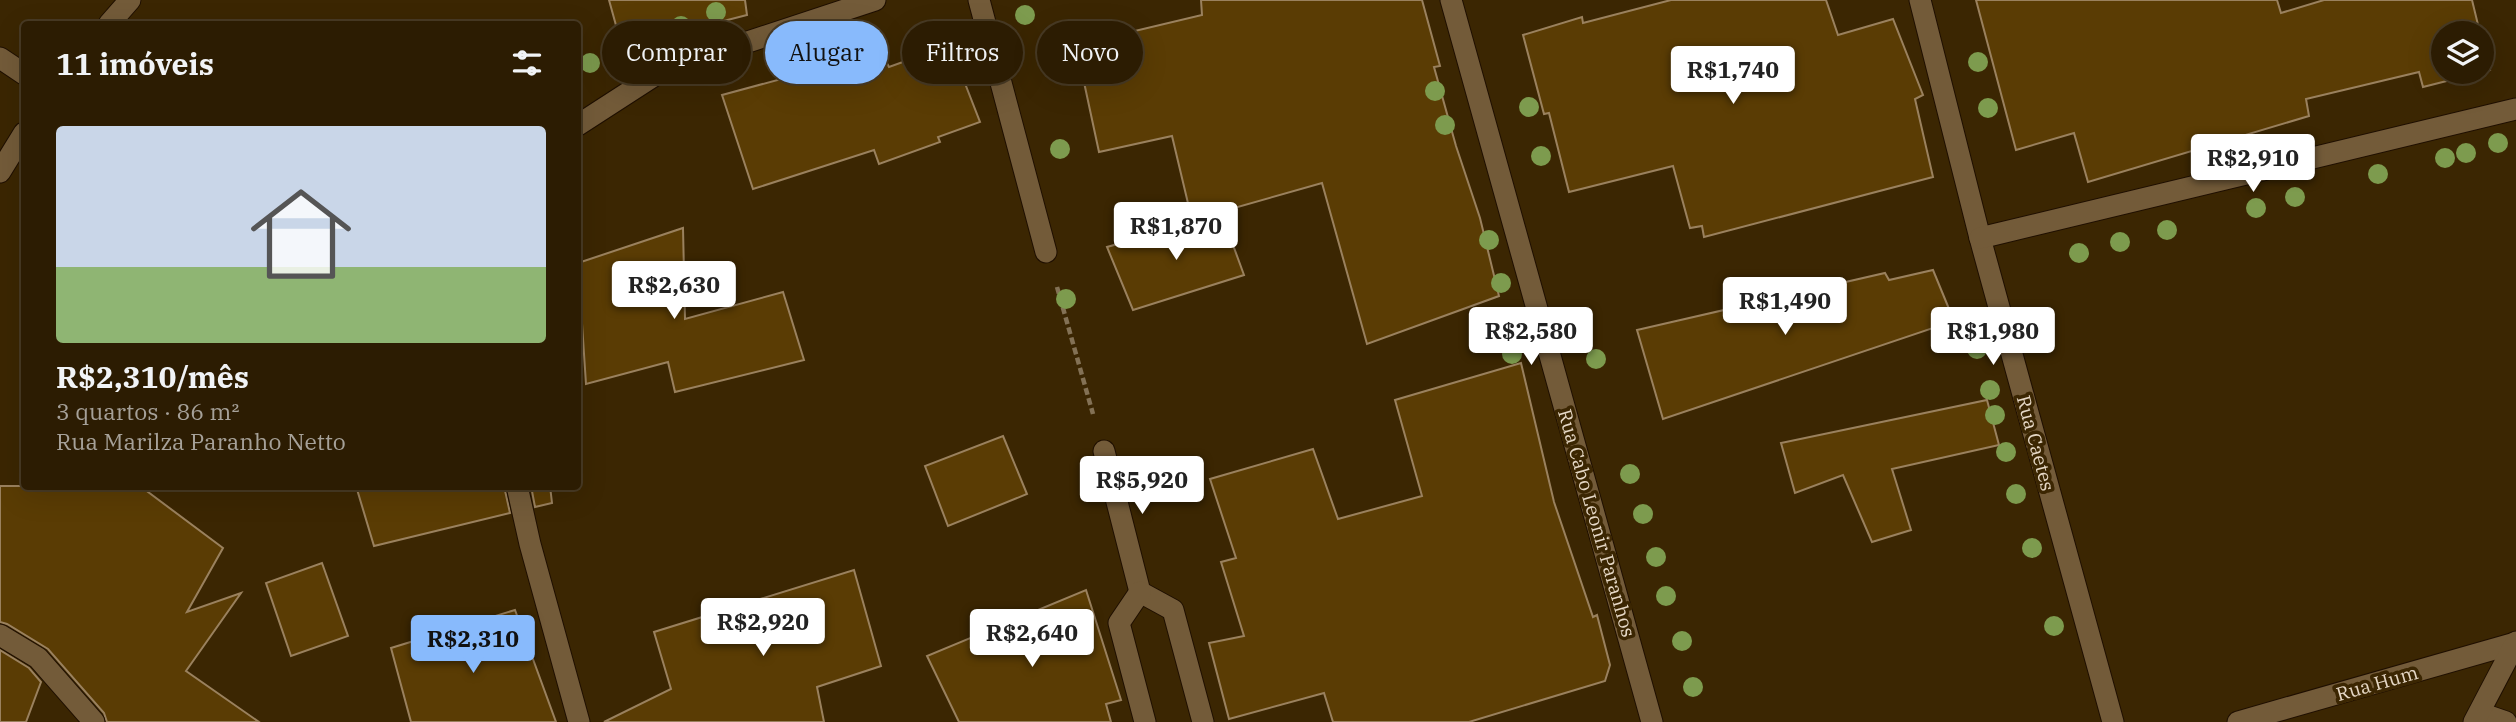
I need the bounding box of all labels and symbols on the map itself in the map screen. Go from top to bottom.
pin: R$1,740 [1668,46,1798,106]
pin: R$2,910 [2188,134,2318,194]
pin: R$1,870 [1111,202,1241,262]
pin: R$2,630 [609,262,739,321]
pin: R$1,490 [1720,278,1850,337]
pin: R$2,580 [1466,308,1596,367]
pin: R$1,980 [1928,308,2058,367]
street label: Rua Caetes [2012,393,2060,493]
street label: Rua Cabo Leonir Paranhos [1553,406,1641,640]
pin: R$5,920 [1077,456,1207,516]
pin: R$2,920 [698,598,828,658]
pin: R$2,640 [967,610,1097,669]
pin: R$2,310 [408,616,538,675]
street label: Rua Hum [2333,660,2421,706]

